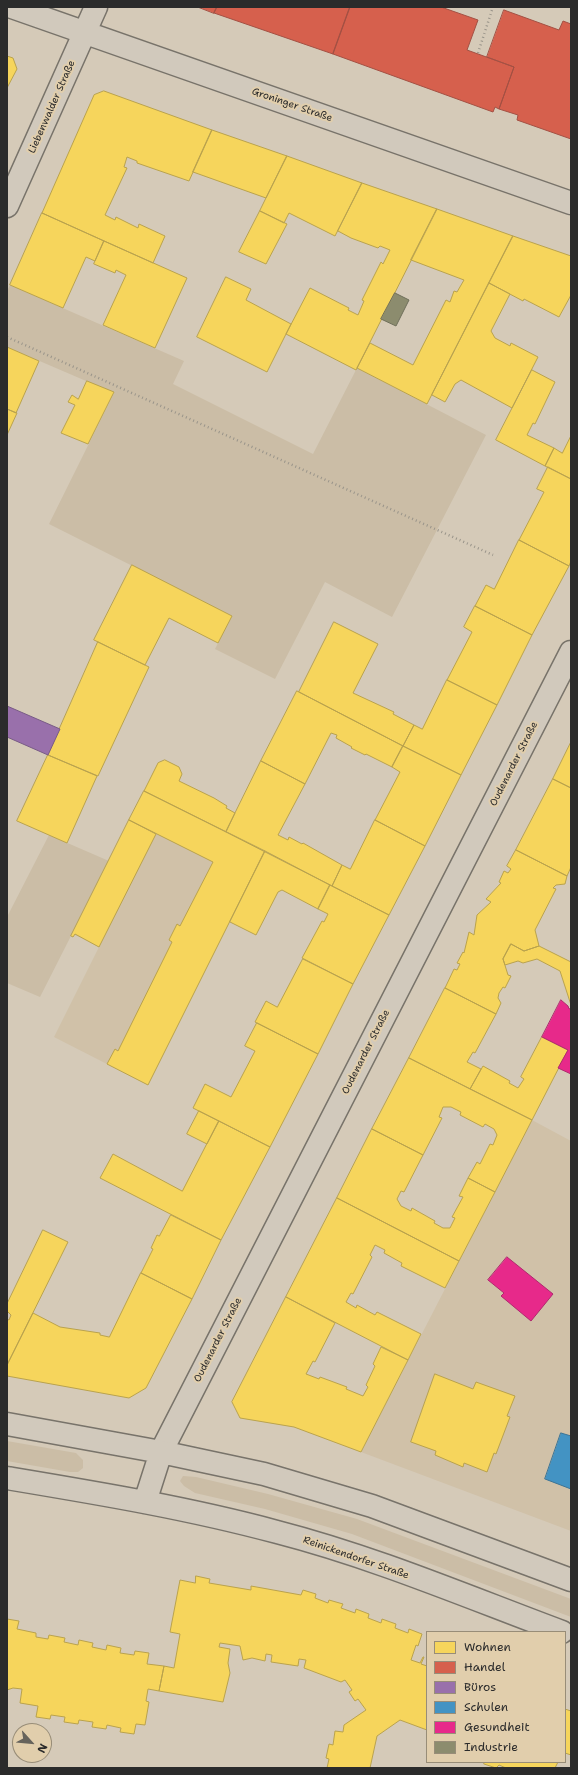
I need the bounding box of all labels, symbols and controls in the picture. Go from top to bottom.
street label: Liebenwalder Straße [26,59,78,155]
street label: Groninger Straße [250,86,334,124]
street label: Oudenarder Straße [487,720,541,808]
street label: Oudenarder Straße [339,1008,393,1096]
street label: Oudenarder Straße [191,1296,245,1384]
street label: Reinickendorfer Straße [301,1534,411,1582]
legend [426,1631,566,1763]
text: Wohnen [464,1639,511,1655]
text: Handel [464,1659,505,1675]
text: Büros [464,1679,496,1695]
text: Schulen [464,1699,508,1715]
text: Gesundheit [464,1719,530,1735]
north arrow [12,1723,52,1763]
text: Industrie [464,1739,518,1755]
text: N [34,1741,51,1756]

